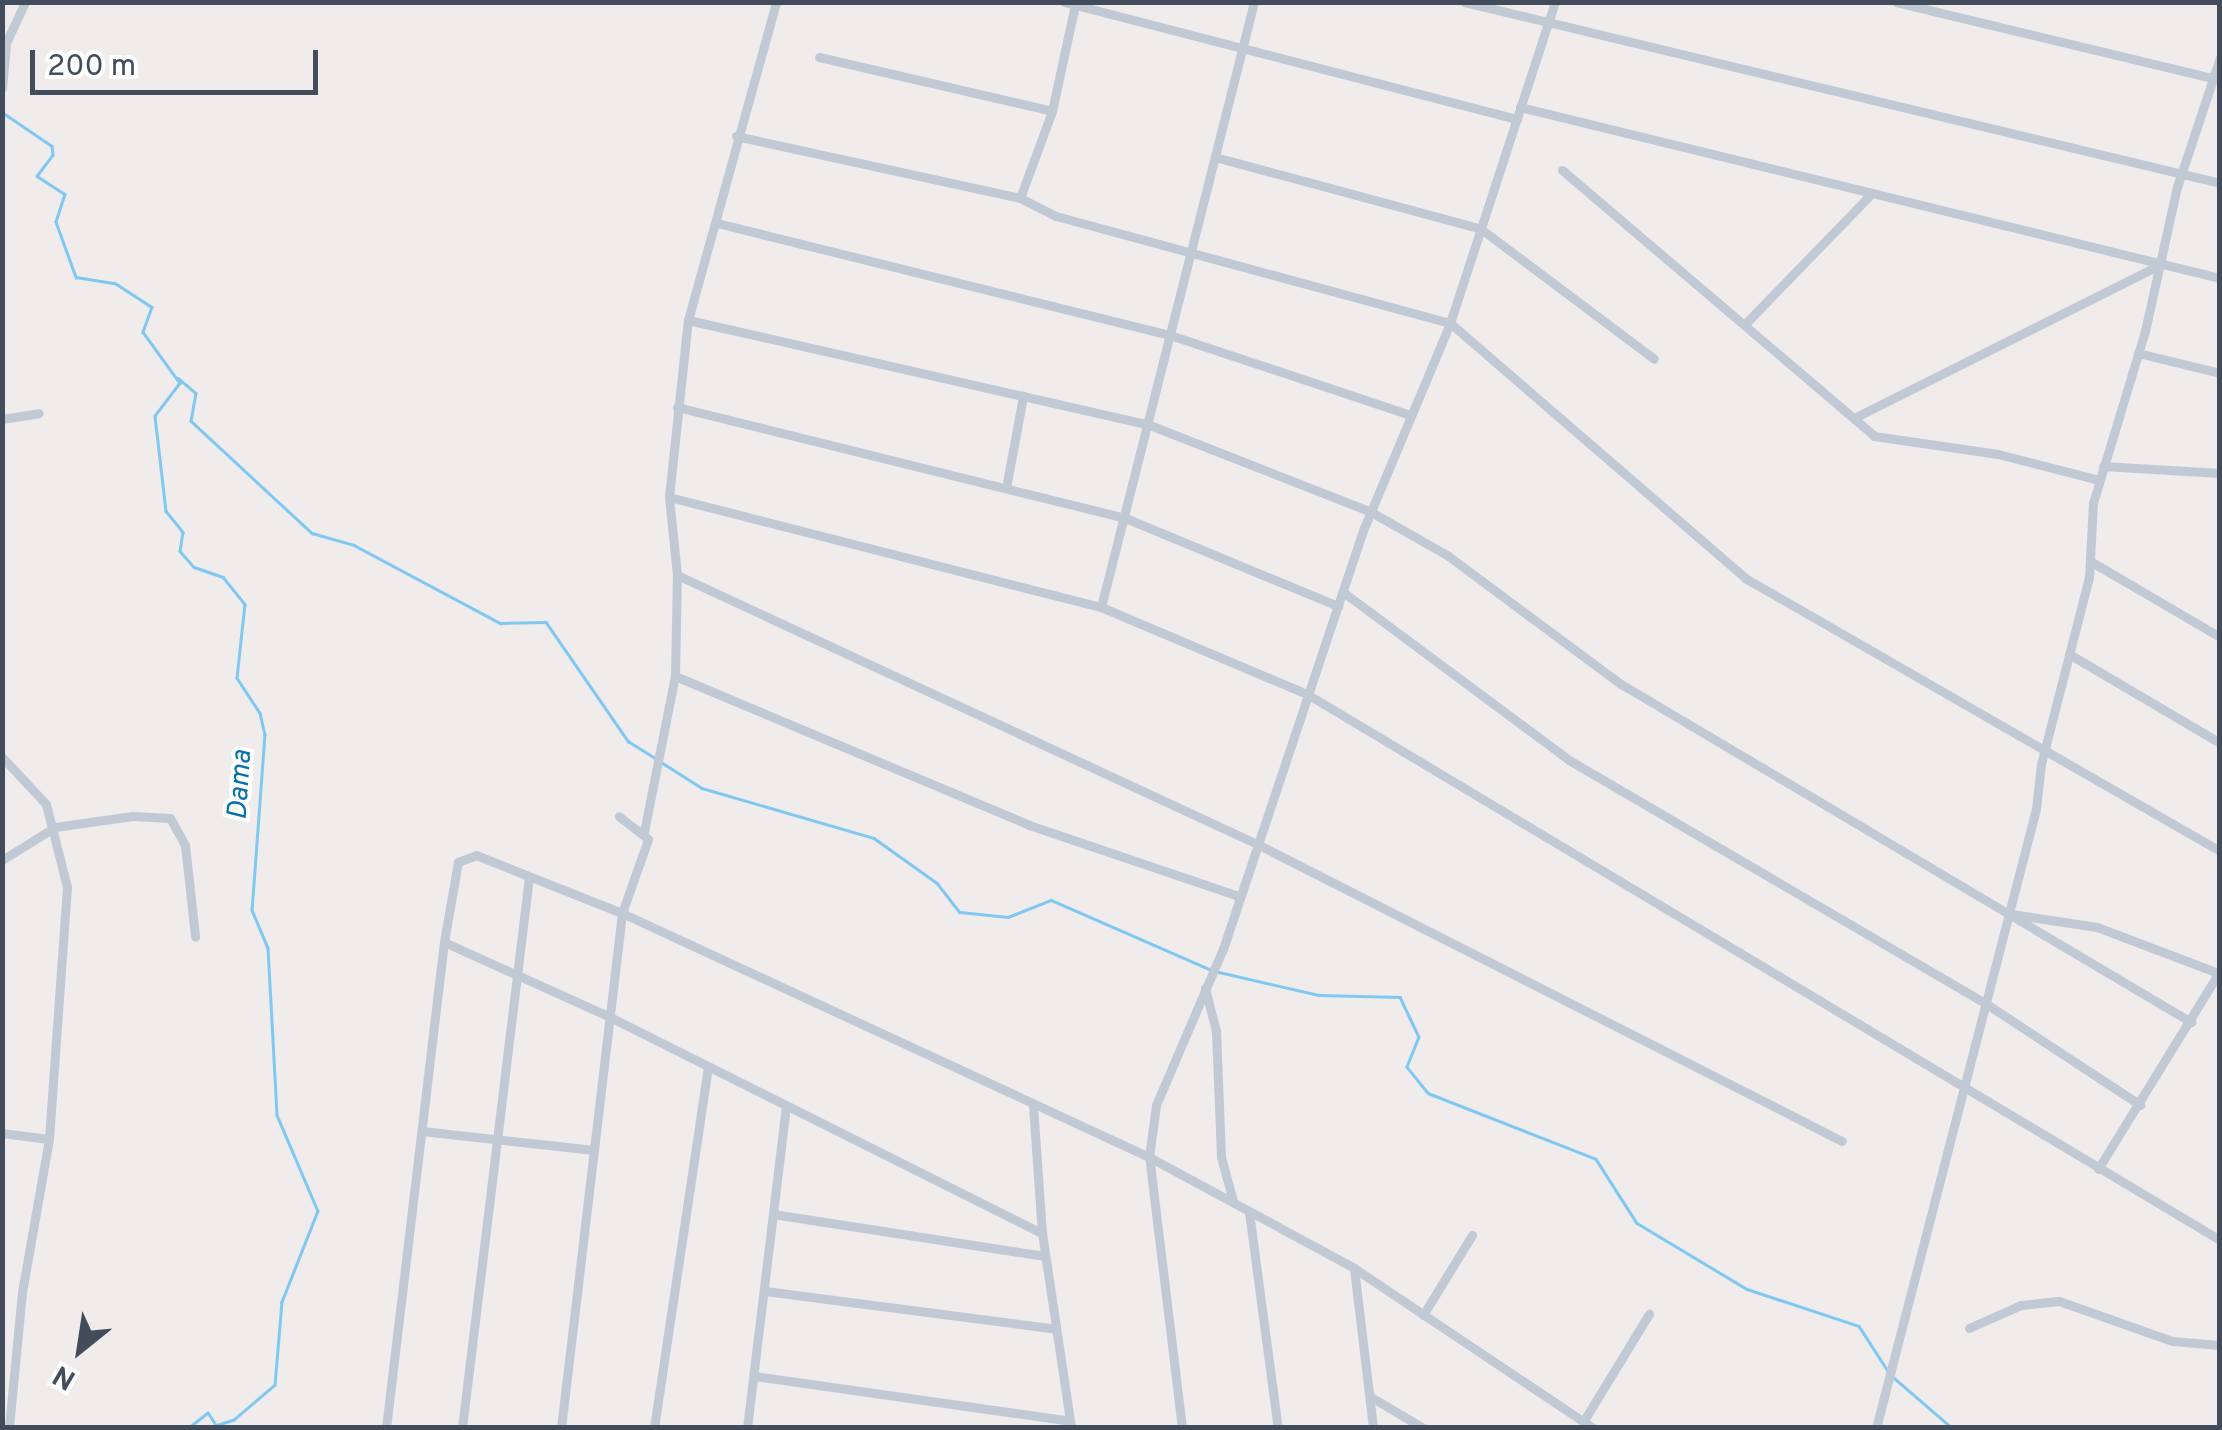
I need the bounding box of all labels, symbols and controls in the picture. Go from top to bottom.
scale bar [35,30,322,92]
text: 200 m [47,49,136,86]
water label: Dama [222,749,260,821]
north arrow [30,1300,130,1400]
text: N [47,1355,83,1397]

